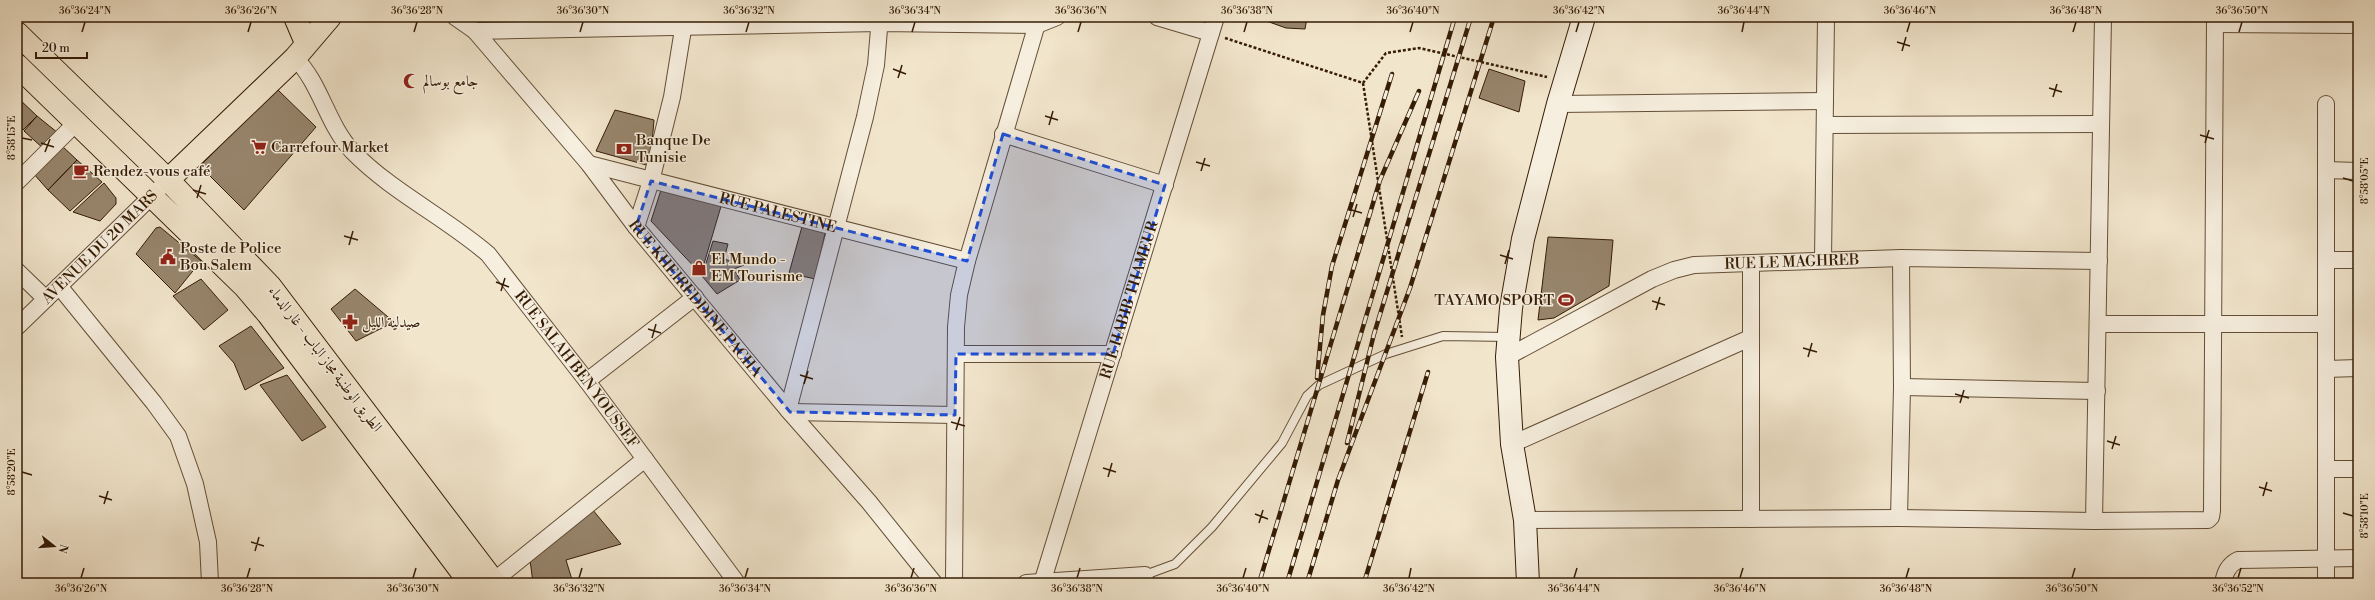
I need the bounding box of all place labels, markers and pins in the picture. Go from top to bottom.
mosque icon: جامع بوسالم [402,72,420,90]
place label: جامع بوسالم [423,72,478,95]
place label: Banque De Tunisie [635,131,711,167]
supermarket icon: Carrefour Market [250,138,268,156]
place label: Carrefour Market [271,138,390,157]
bank icon: Banque De Tunisie [615,140,633,158]
cafe icon: Rendez-vous café [72,162,90,180]
place label: Rendez-vous café [93,162,211,181]
place label: Poste de Police Bou Salem [179,239,282,275]
public building icon: Poste de Police Bou Salem [159,248,177,266]
place label: El Mundo - EM Tourisme [711,250,803,286]
shop icon: El Mundo - EM Tourisme [690,259,708,277]
place label: TAYAMO SPORT [1434,291,1554,310]
sports icon: TAYAMO SPORT [1557,291,1575,309]
pharmacy icon: صيدلية الليل [341,313,359,331]
place label: صيدلية الليل [362,313,421,333]

